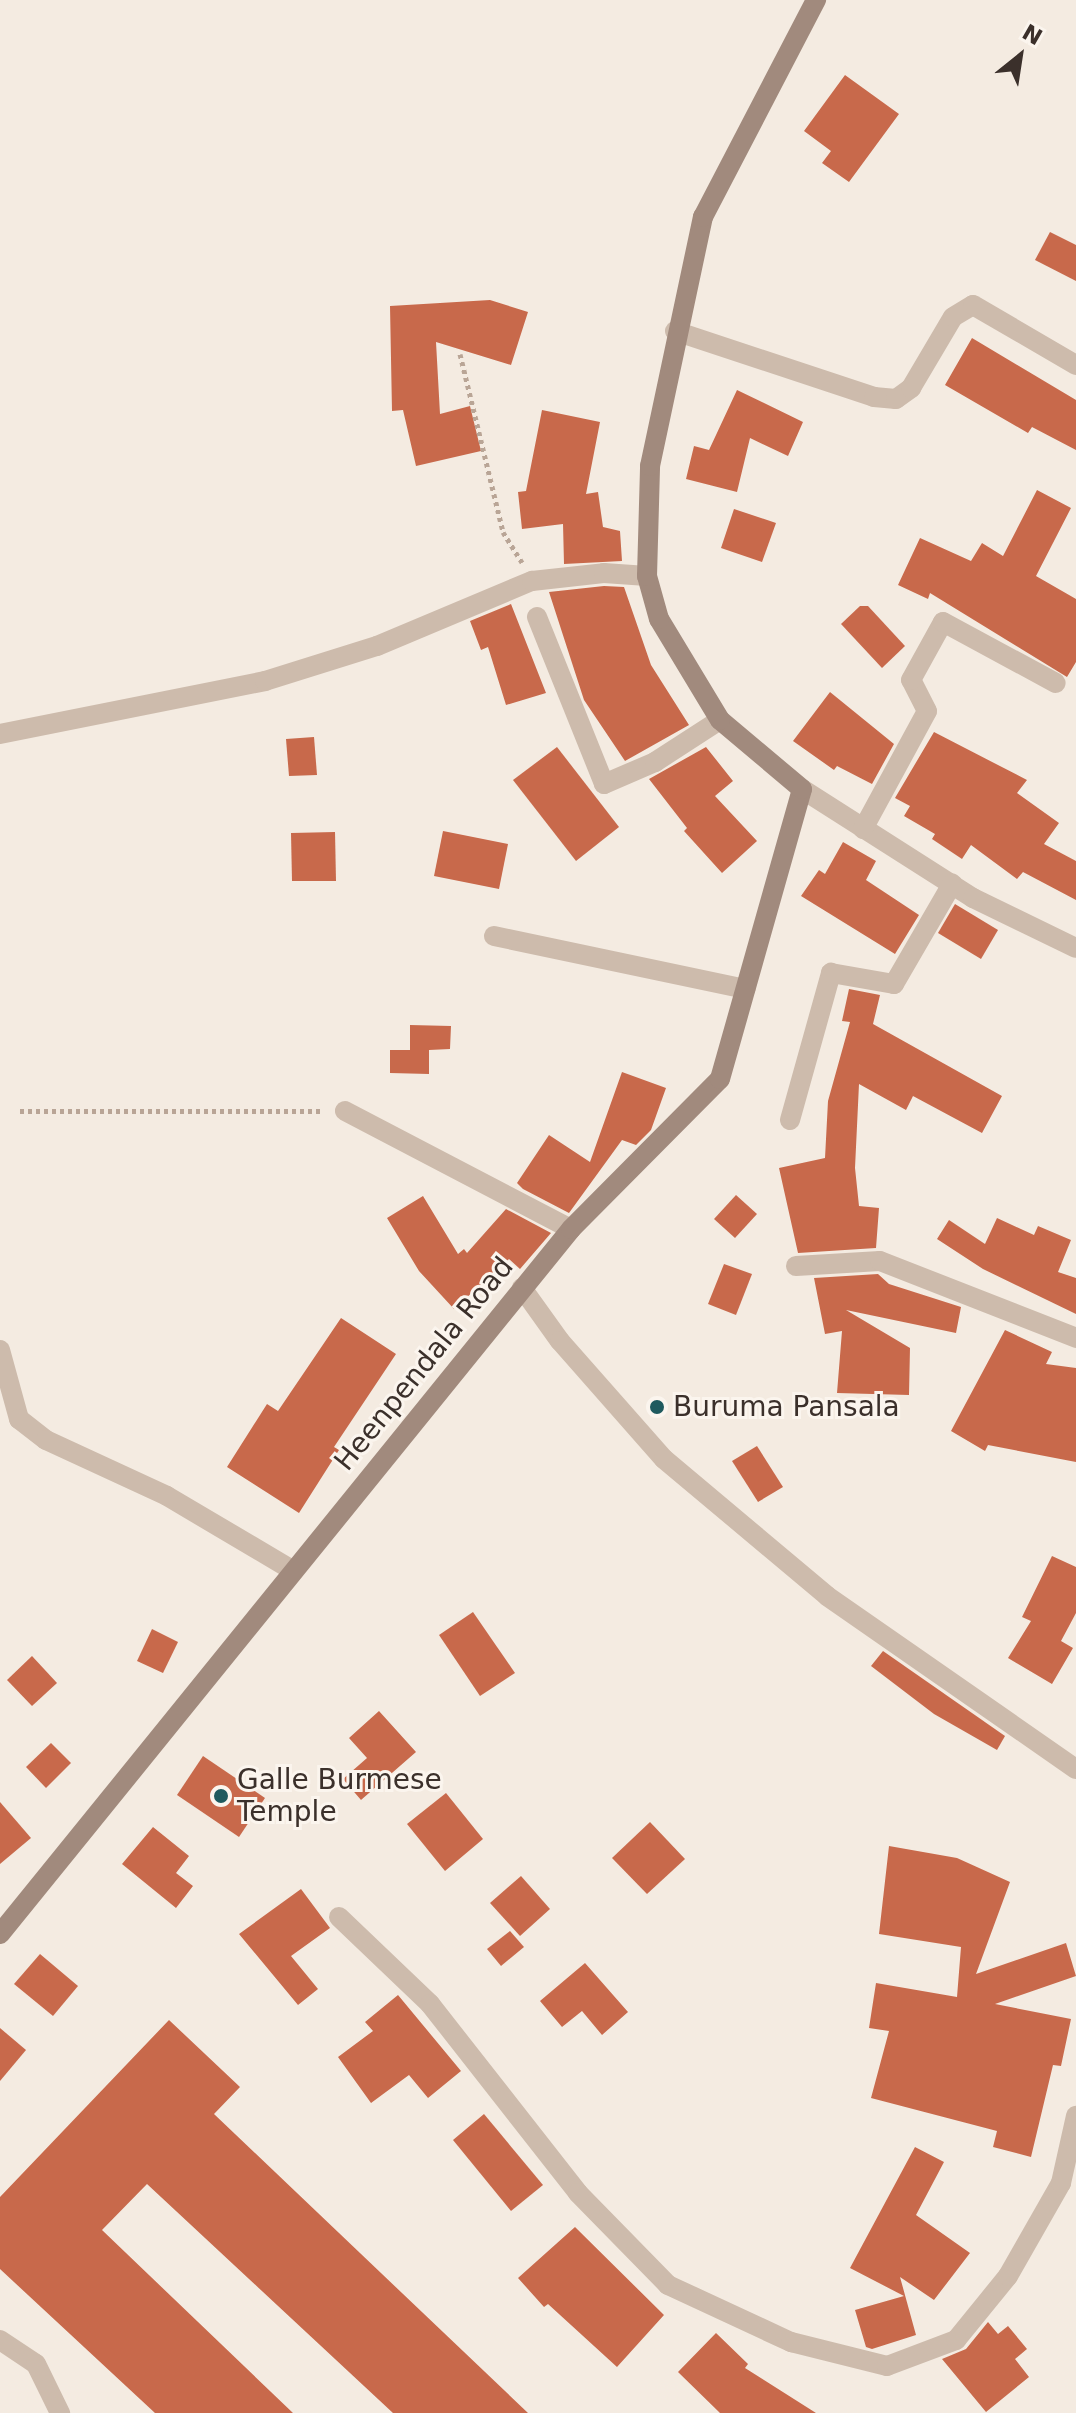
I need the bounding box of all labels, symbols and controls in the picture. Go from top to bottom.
north arrow [980,16,1060,96]
text: N [1018,19,1046,50]
street label: Heenpendala Road [328,1250,520,1478]
place label: Buruma Pansala [673,1390,900,1424]
marker: Buruma Pansala [648,1398,666,1416]
place label: Galle Burmese Temple [237,1763,442,1829]
marker: Galle Burmese Temple [212,1787,230,1805]

